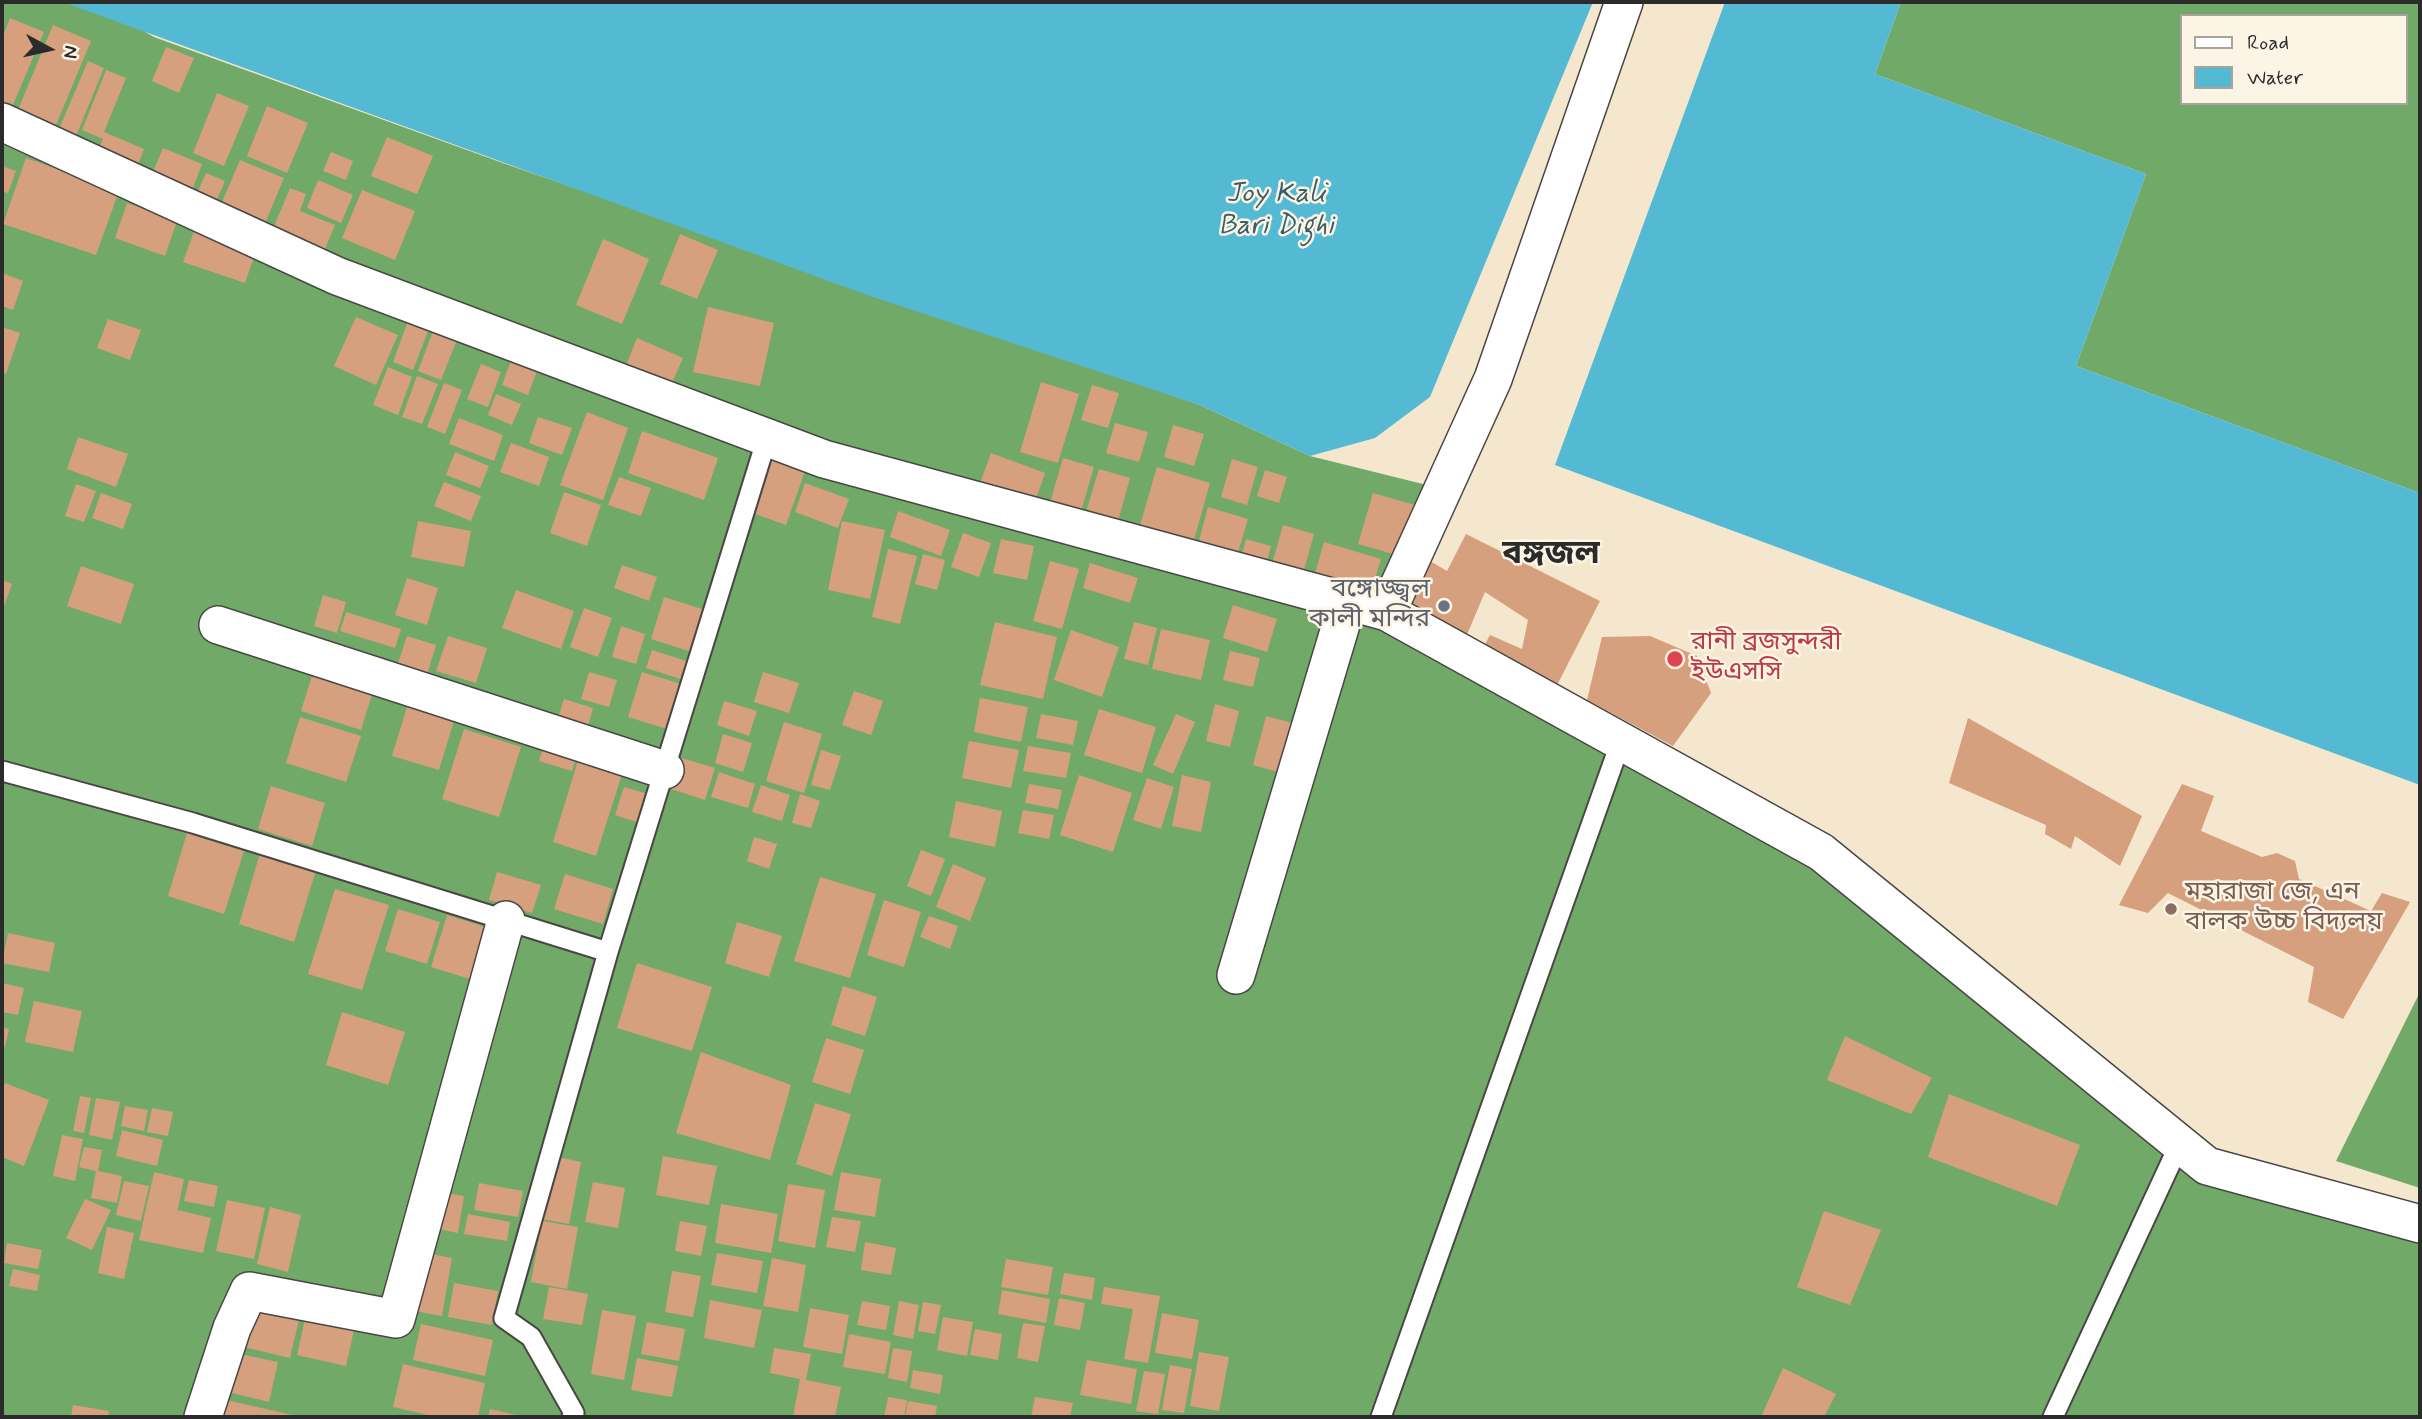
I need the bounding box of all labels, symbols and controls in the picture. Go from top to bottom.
north arrow [14,14,84,84]
legend [2180,14,2408,105]
text: Road [2247,29,2289,57]
text: N [57,44,84,60]
text: Water [2247,64,2303,92]
water label: Joy Kali Bari Dighi [1218,178,1334,244]
district label: বঙ্গজল [1502,536,1600,576]
place label: বঙ্গোজ্জ্বল কালী মন্দির [1309,575,1430,636]
marker: বঙ্গোজ্জ্বল কালী মন্দির [1436,598,1452,614]
place label: রানী ব্রজসুন্দরী ইউএসসি [1691,628,1841,690]
marker: রানী ব্রজসুন্দরী ইউএসসি [1665,649,1685,669]
place label: মহারাজা জে, এন বালক উচ্চ বিদ্যলয় [2185,878,2382,940]
marker: মহারাজা জে, এন বালক উচ্চ বিদ্যলয় [2163,901,2179,917]

